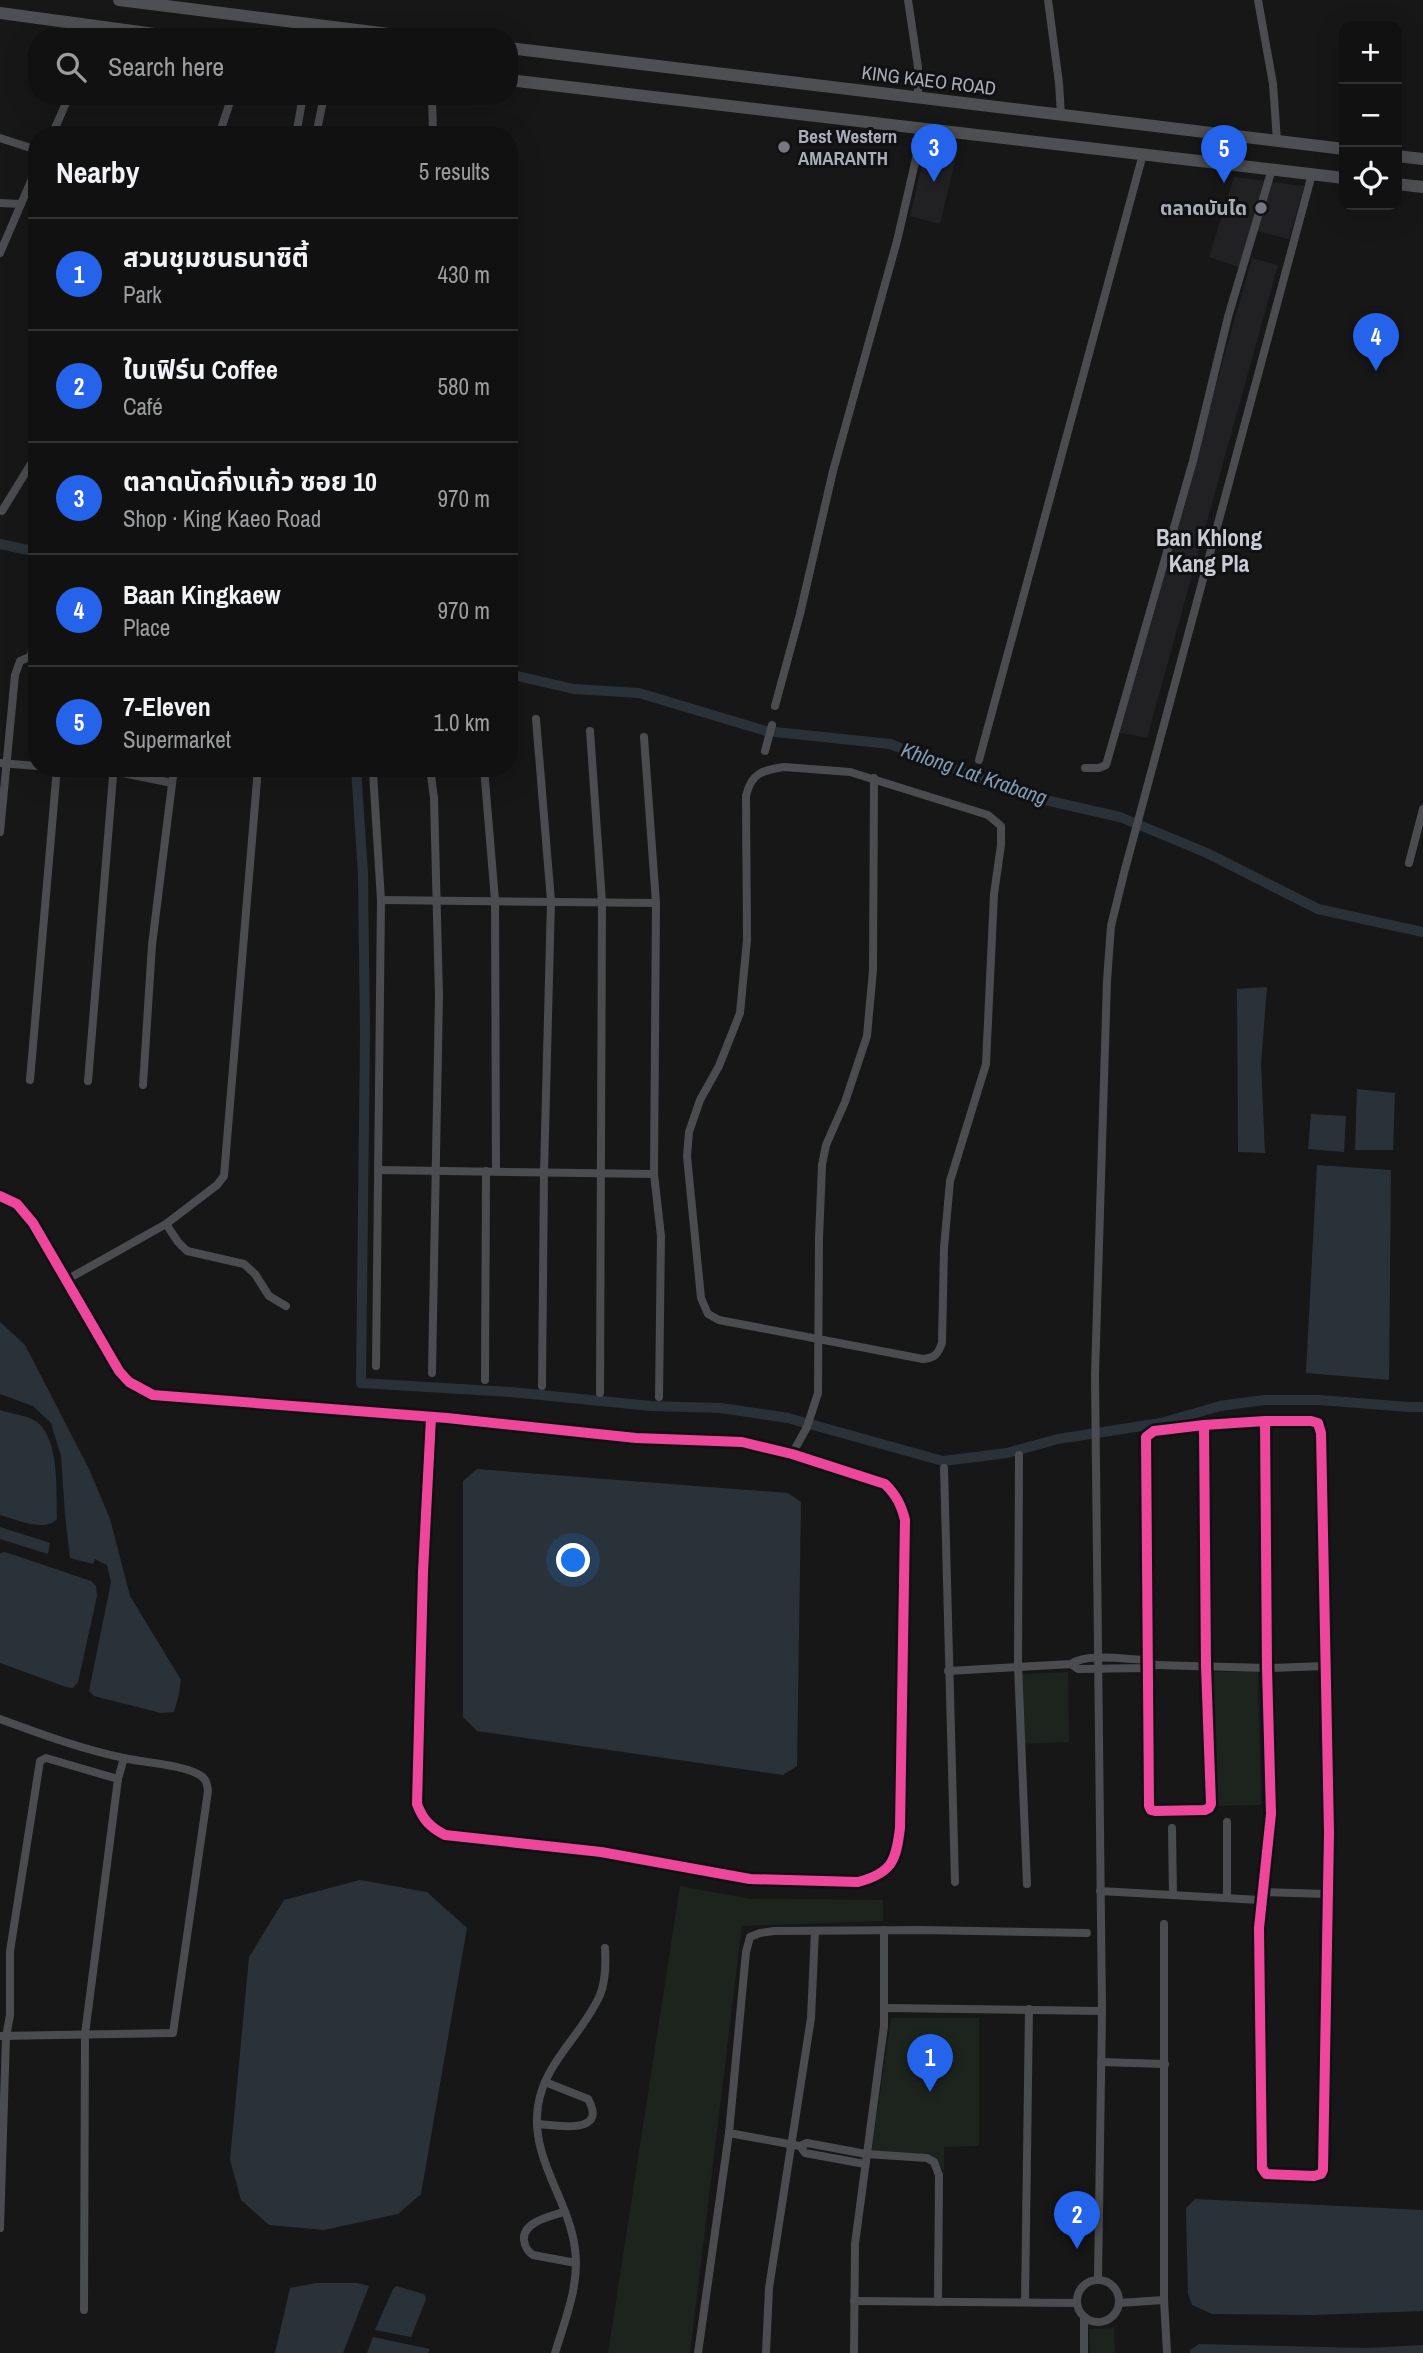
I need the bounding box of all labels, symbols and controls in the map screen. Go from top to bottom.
map controls [1339,21,1402,210]
button: + [1339,21,1402,84]
search box [28,28,518,105]
icon: search [52,48,90,86]
text: Search here [108,49,224,84]
street label: KING KAEO ROAD [860,59,998,101]
button: − [1339,84,1402,147]
place label: Best Western AMARANTH [798,123,897,171]
pin: 3 [911,124,957,182]
pin: 5 [1201,125,1247,183]
marker: Best Western AMARANTH [776,139,792,155]
button: locate [1339,147,1402,210]
text: Nearby [56,152,139,192]
text: 5 results [419,156,490,187]
place label: ตลาดบันได [1160,195,1247,221]
marker: ตลาดบันได [1253,200,1269,216]
text: สวนชุมชนธนาซิตี้ [123,240,309,275]
text: 1 [74,259,84,290]
text: 430 m [438,259,490,290]
text: Park [123,279,162,310]
pin: 4 [1353,313,1399,371]
text: ใบเฟิร์น Coffee [123,352,278,387]
text: 2 [74,371,84,402]
text: 580 m [438,371,490,402]
text: Café [123,391,163,422]
text: ตลาดนัดกิ่งแก้ว ซอย 10 [123,464,377,499]
text: 3 [74,483,84,514]
text: 970 m [438,483,490,514]
text: Shop · King Kaeo Road [123,503,321,534]
district label: Ban Khlong Kang Pla [1156,522,1262,579]
text: Baan Kingkaew [123,577,281,612]
text: 4 [74,595,84,626]
text: 970 m [438,595,490,626]
text: Place [123,612,170,643]
text: 7-Eleven [123,689,211,724]
text: 5 [74,707,84,738]
text: 1.0 km [433,707,490,738]
text: Supermarket [123,724,231,755]
water label: Khlong Lat Krabang [897,735,1051,812]
your location [556,1543,590,1577]
pin: 1 [907,2034,953,2092]
pin: 2 [1054,2191,1100,2249]

